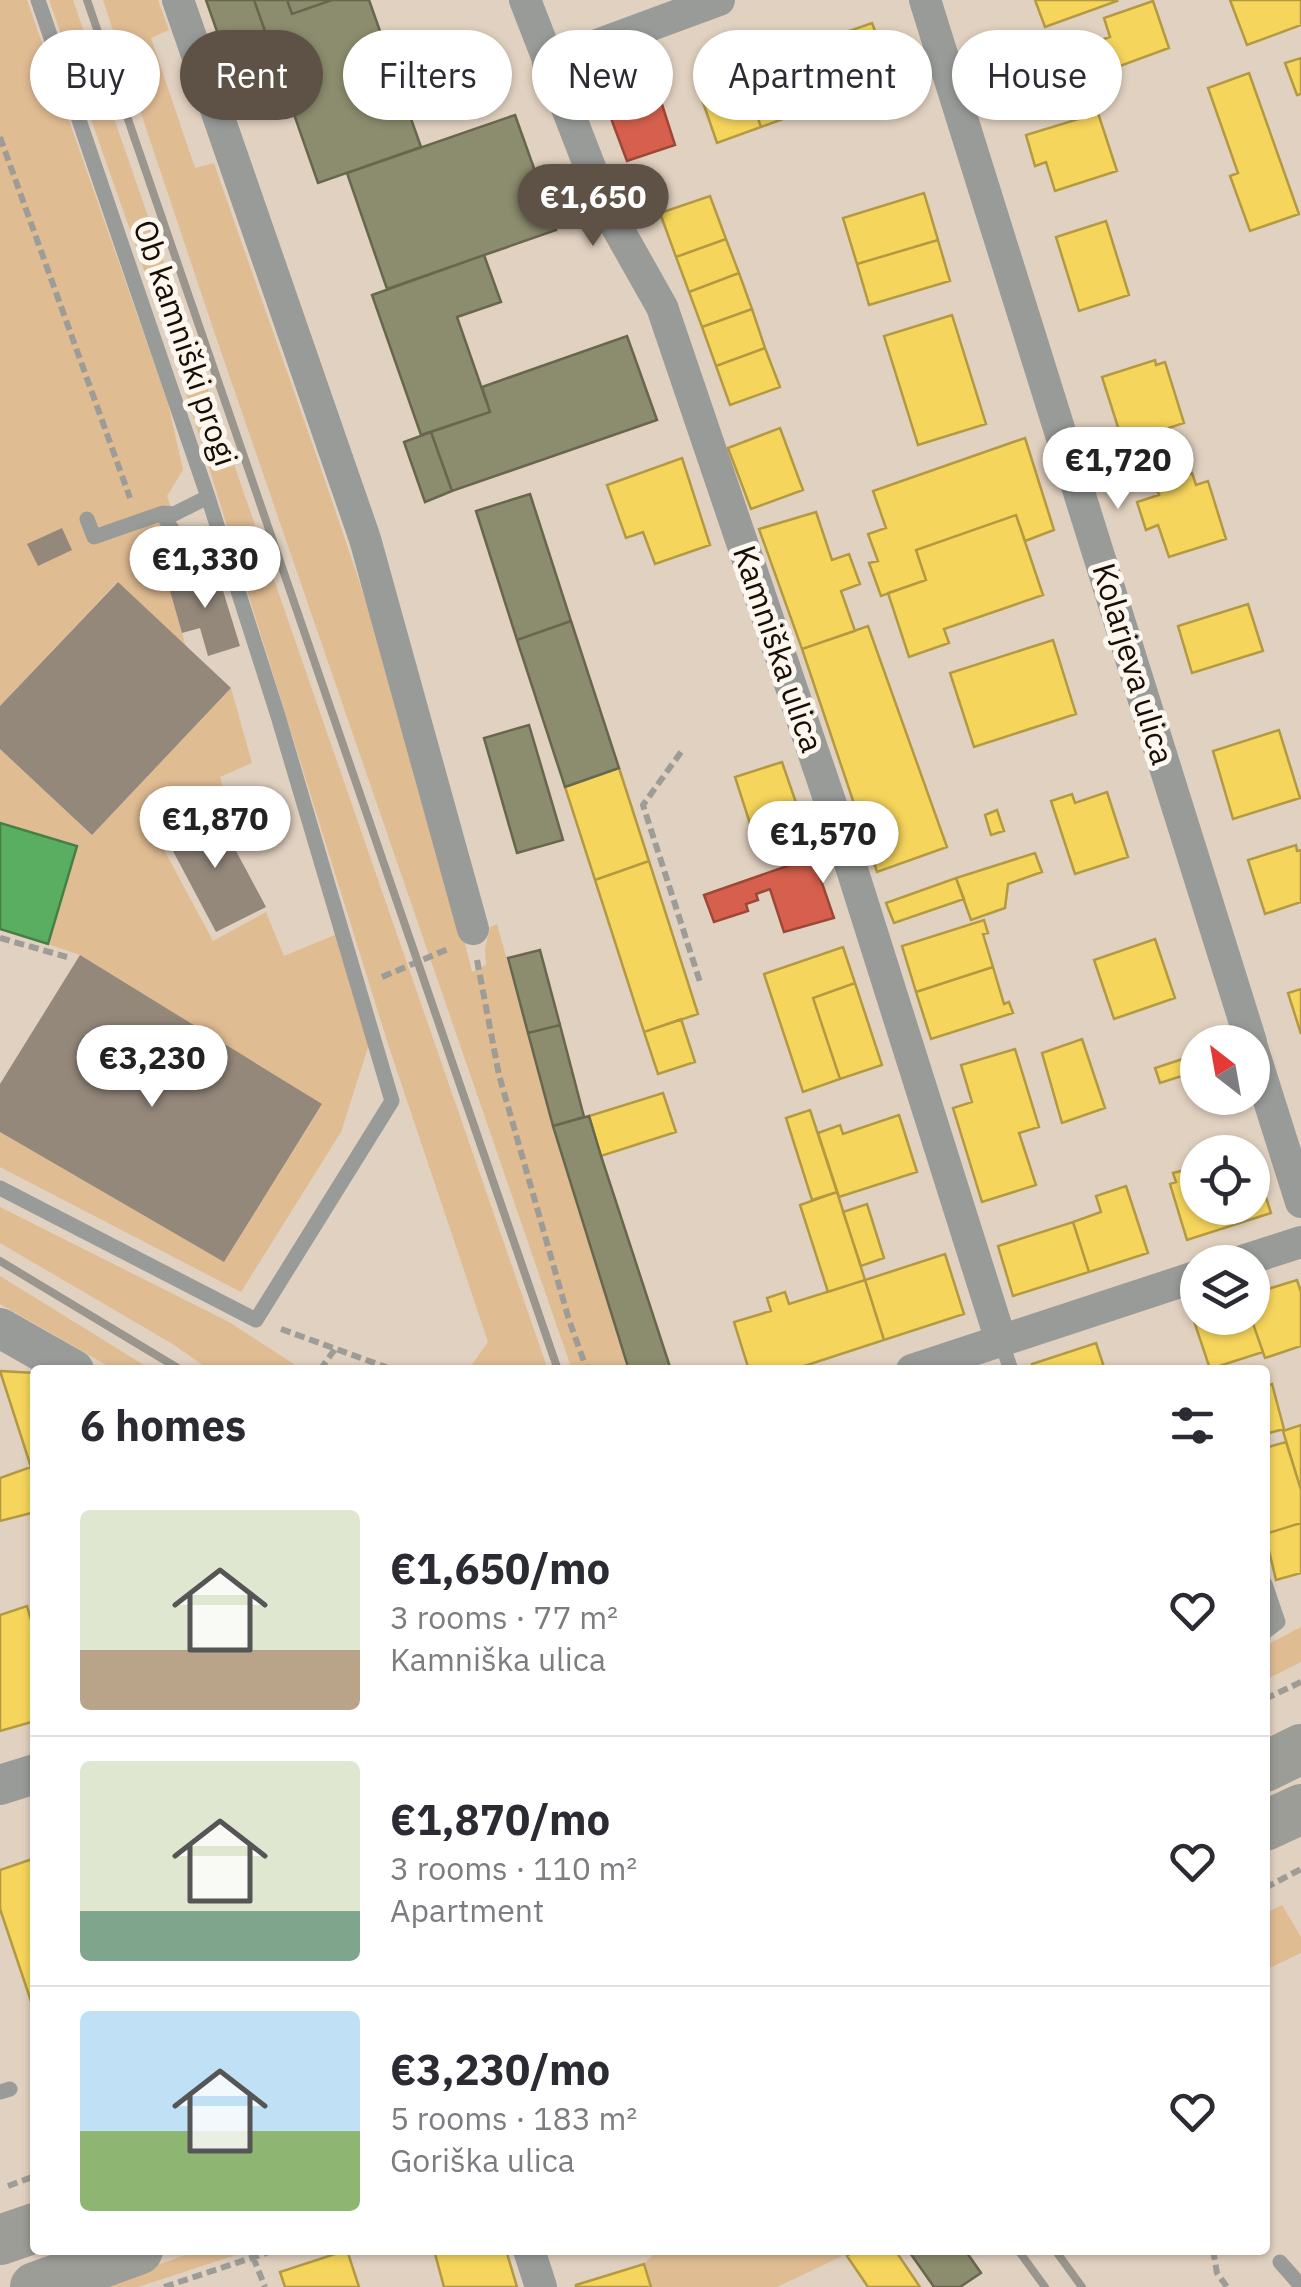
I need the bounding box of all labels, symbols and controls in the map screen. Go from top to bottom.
chip: Buy [30,30,160,120]
chip: Rent [180,30,323,120]
chip: Filters [343,30,512,120]
chip: New [532,30,673,120]
chip: Apartment [693,30,932,120]
chip: House [952,30,1122,120]
pin: €1,650 [512,164,674,249]
text: €1,650 [540,175,646,217]
street label: Ob kamniški progi [124,214,248,471]
pin: €1,720 [1037,427,1199,512]
text: €1,720 [1065,438,1171,480]
pin: €1,330 [124,526,286,611]
text: €1,330 [152,537,258,579]
street label: Kamniška ulica [724,540,834,758]
street label: Kolarjeva ulica [1083,558,1185,770]
pin: €1,870 [134,786,296,871]
text: €1,870 [162,797,268,839]
pin: €1,570 [742,801,904,886]
text: €1,570 [770,812,876,854]
pin: €3,230 [71,1025,233,1110]
north arrow [1180,1025,1270,1115]
map controls [1180,1025,1270,1335]
text: €3,230 [99,1036,205,1078]
button: locate [1180,1135,1270,1225]
button: layers [1180,1245,1270,1335]
text: 6 homes [80,1398,246,1453]
icon: filters [1165,1398,1220,1453]
text: €1,650/mo [390,1541,610,1596]
icon: home [160,1550,280,1670]
icon: heart [1165,1583,1220,1638]
text: 3 rooms · 77 m² [390,1596,618,1638]
text: Kamniška ulica [390,1638,606,1680]
text: €1,870/mo [390,1792,610,1847]
icon: home [160,1801,280,1921]
icon: heart [1165,1834,1220,1889]
text: 3 rooms · 110 m² [390,1847,637,1889]
text: Apartment [390,1889,544,1931]
text: €3,230/mo [390,2042,610,2097]
icon: home [160,2051,280,2171]
icon: heart [1165,2084,1220,2139]
text: 5 rooms · 183 m² [390,2097,637,2139]
text: Goriška ulica [390,2139,575,2181]

